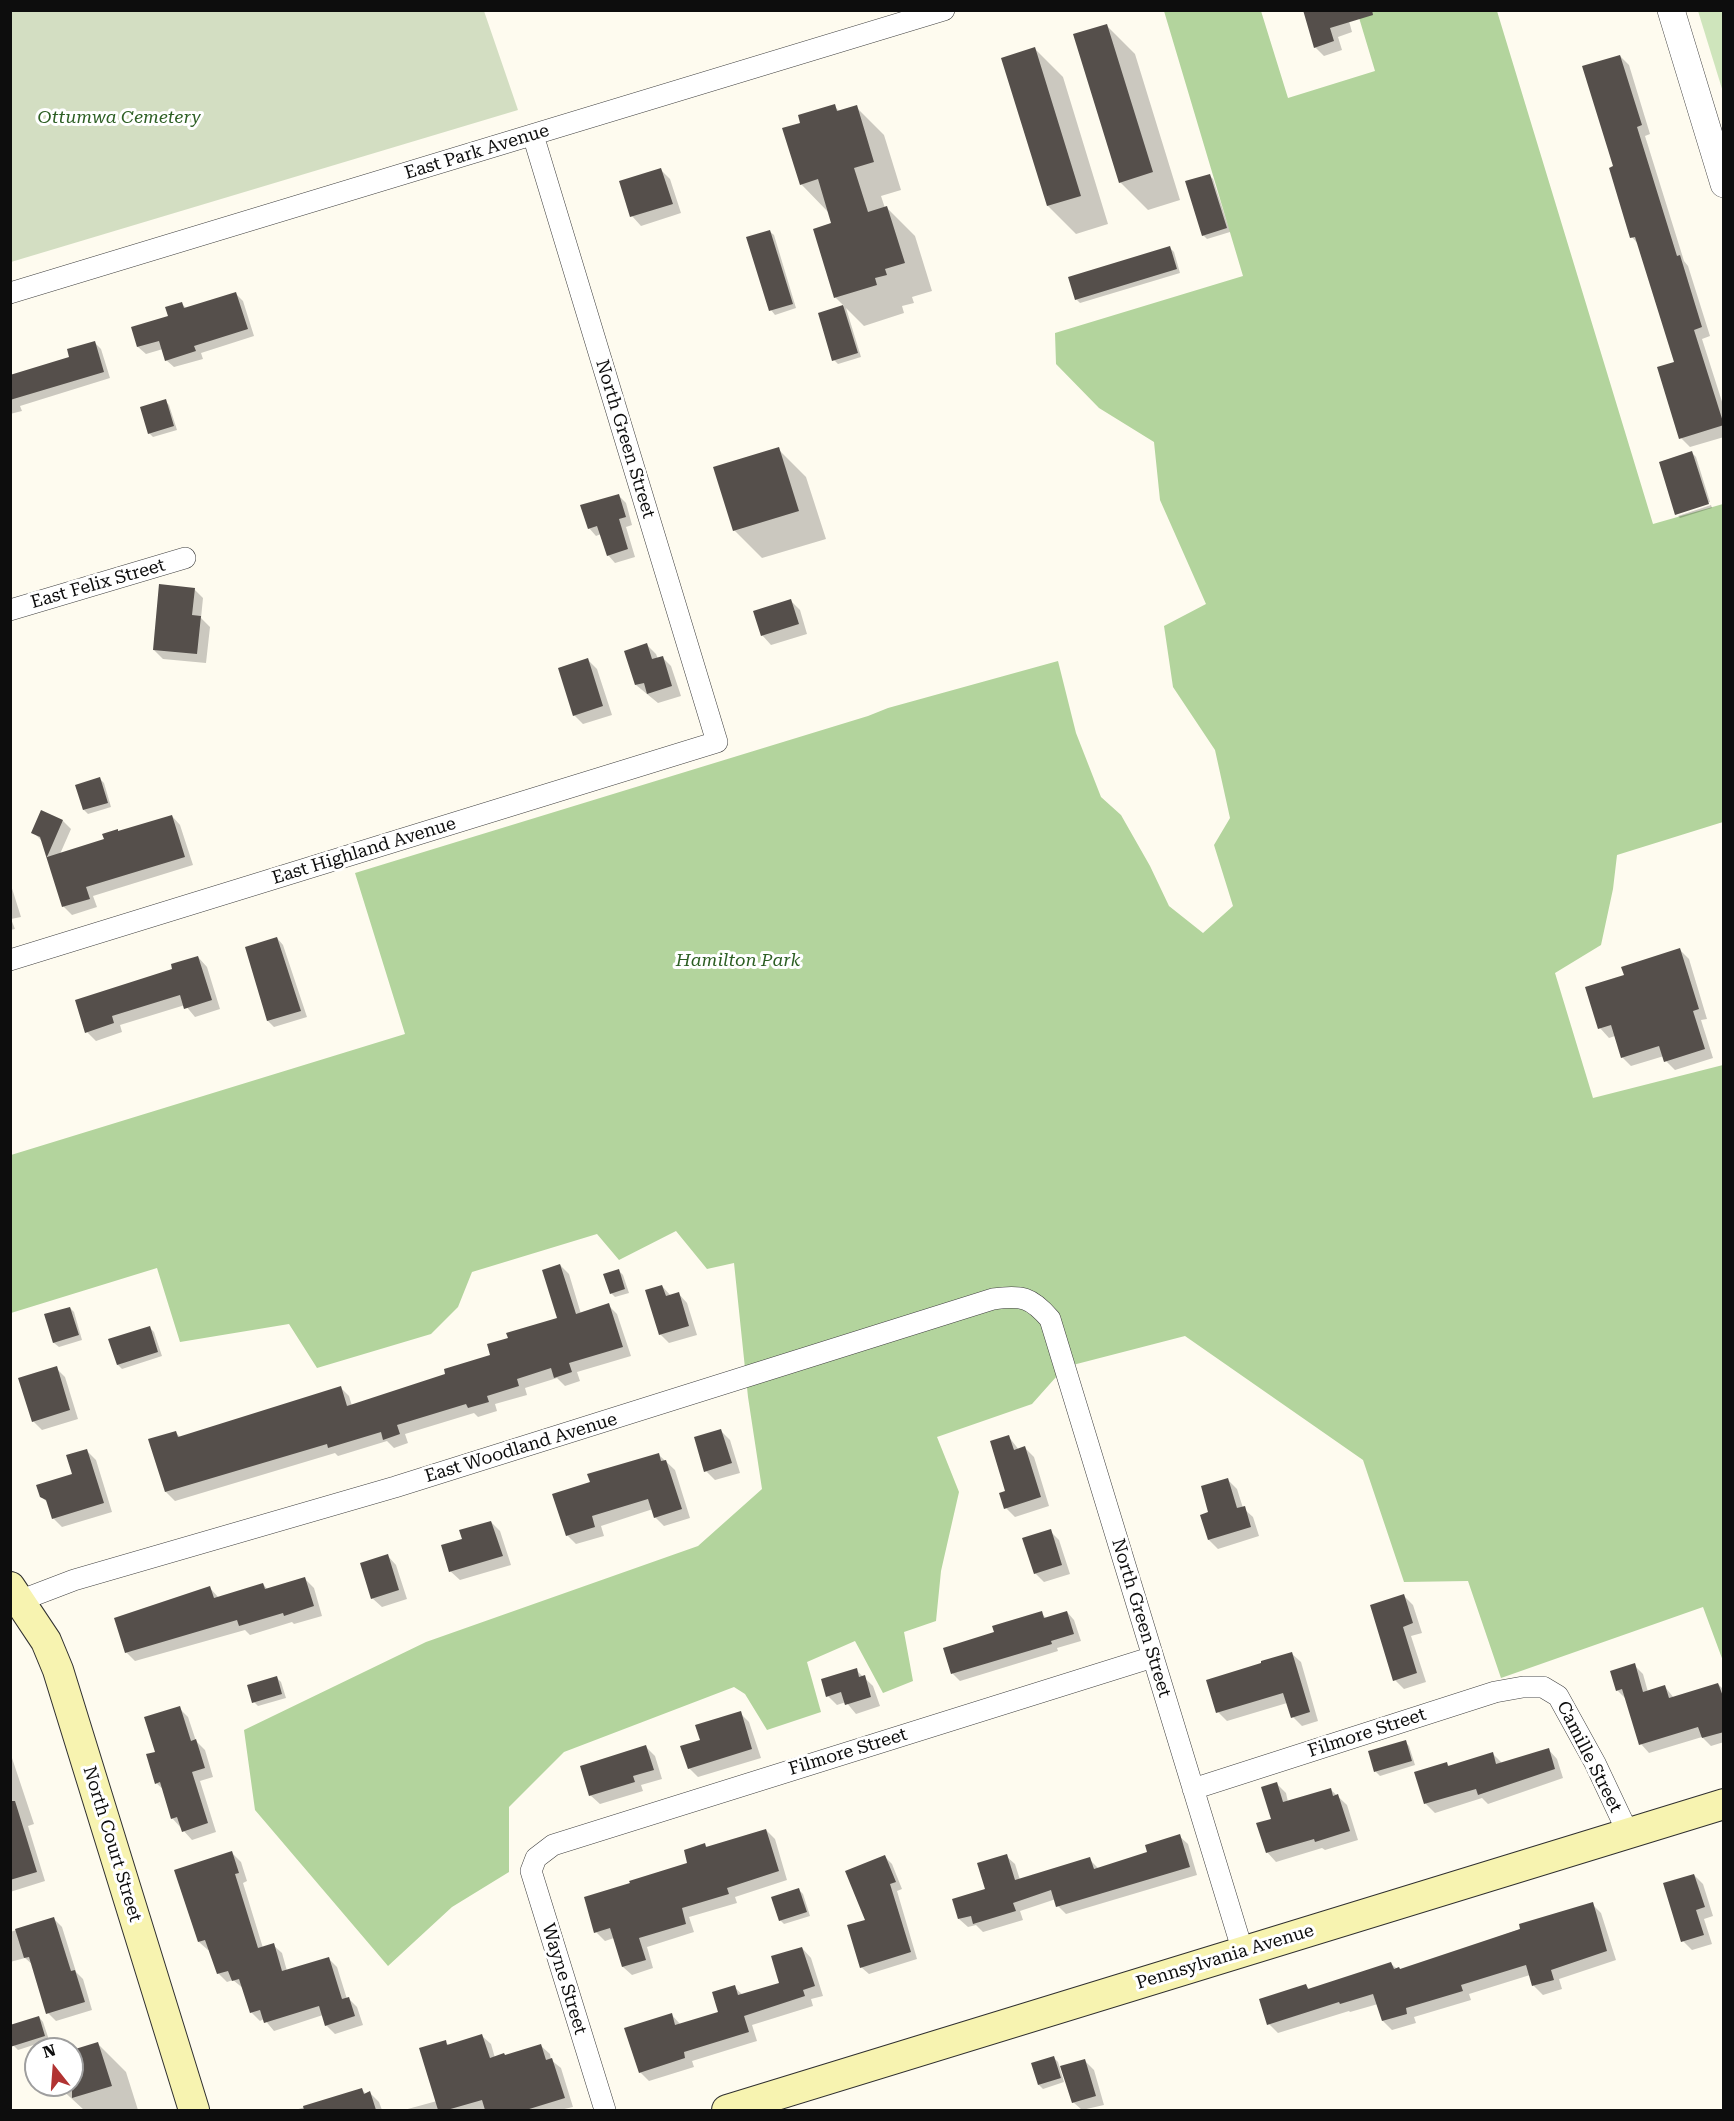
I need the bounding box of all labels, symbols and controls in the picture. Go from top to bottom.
park label: Ottumwa Cemetery [37,107,201,129]
street label: East Park Avenue [402,120,552,184]
street label: North Green Street [591,357,659,521]
street label: East Felix Street [28,554,168,614]
street label: East Highland Avenue [269,813,459,889]
park label: Hamilton Park [676,950,800,972]
street label: East Woodland Avenue [422,1408,620,1488]
street label: North Green Street [1107,1536,1175,1700]
street label: Camille Street [1552,1698,1626,1816]
street label: Filmore Street [1305,1704,1429,1762]
street label: Filmore Street [786,1724,910,1780]
street label: North Court Street [78,1764,146,1924]
street label: Pennsylvania Avenue [1133,1920,1317,1994]
street label: Wayne Street [537,1921,591,2037]
north arrow [24,2037,84,2097]
text: N [40,2040,58,2062]

